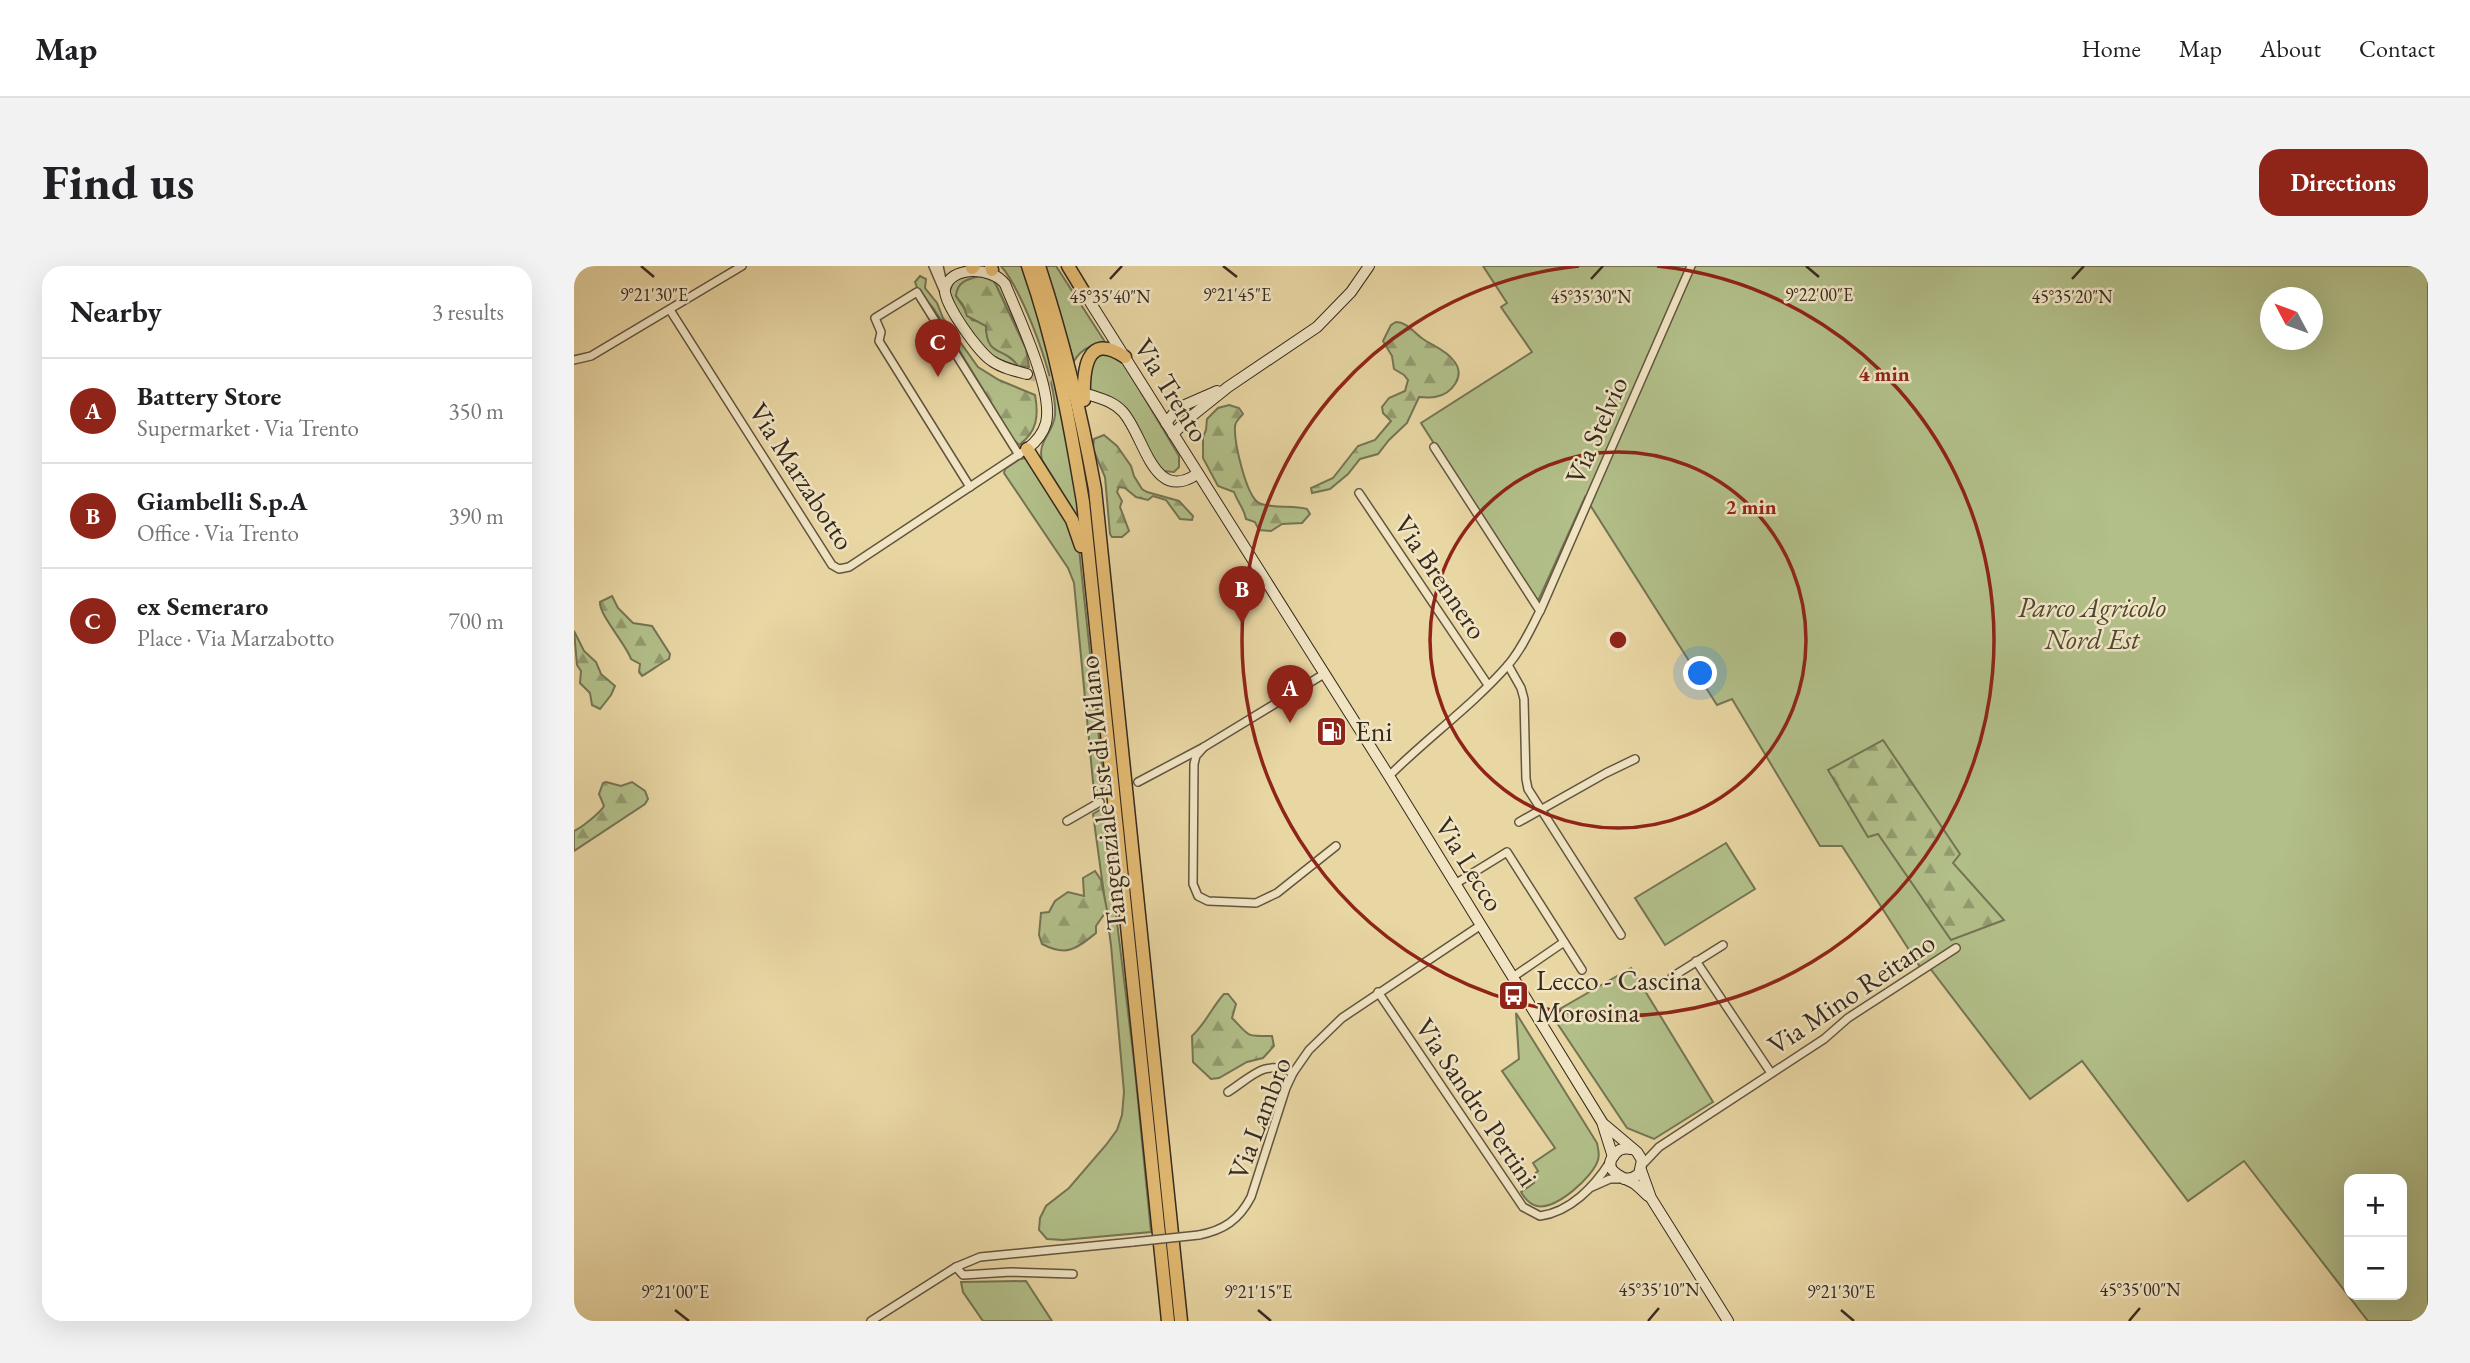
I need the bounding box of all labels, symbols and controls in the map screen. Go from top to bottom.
text: Map [35,27,97,70]
text: Home [2081,33,2141,64]
text: Map [2179,33,2222,64]
text: About [2260,33,2321,64]
text: Contact [2359,33,2435,64]
button: Directions [2259,149,2428,216]
text: Find us [42,150,194,214]
text: 9°21'30"E [620,283,688,306]
text: 9°21'45"E [1203,283,1271,306]
text: 9°22'00"E [1785,283,1853,306]
text: 45°35'40"N [1070,285,1151,308]
text: 45°35'30"N [1551,285,1632,308]
text: 45°35'20"N [2032,285,2113,308]
north arrow [2260,287,2323,350]
text: Nearby [70,292,162,331]
text: 3 results [432,297,504,327]
pin: C [915,319,961,377]
street label: Via Trento [1126,331,1218,449]
text: 4 min [1858,360,1910,387]
street label: Via Stelvio [1556,370,1636,490]
text: Battery Store [137,379,281,413]
text: A [85,396,101,426]
text: 350 m [448,396,504,426]
street label: Via Marzabotto [741,396,863,556]
text: Supermarket · Via Trento [137,413,359,443]
text: Giambelli S.p.A [137,484,307,518]
text: 2 min [1725,493,1777,520]
text: B [86,501,100,531]
text: 390 m [448,501,504,531]
street label: Via Brennero [1386,508,1496,646]
text: Office · Via Trento [137,518,299,548]
pin: B [1219,566,1265,624]
text: ex Semeraro [137,589,268,623]
park label: Parco Agricolo Nord Est [2018,589,2167,657]
text: C [85,606,101,636]
text: 700 m [448,606,504,636]
text: Place · Via Marzabotto [137,623,335,653]
centre of rings [1606,628,1630,652]
street label: Tangenziale Est di Milano [1070,654,1134,932]
your location [1683,656,1717,690]
pin: A [1267,665,1313,723]
place label: Eni [1355,713,1393,749]
fuel station icon: Eni [1315,714,1349,748]
street label: Via Lecco [1427,810,1513,918]
street label: Via Mino Reitano [1760,924,1942,1062]
place label: Lecco - Cascina Morosina [1536,962,1703,1030]
bus stop icon: Lecco - Cascina Morosina [1496,979,1530,1013]
street label: Via Sandro Pertini [1407,1011,1547,1193]
street label: Via Lambro [1219,1051,1299,1185]
map controls [2344,1174,2407,1300]
button: + [2344,1174,2407,1237]
button: − [2344,1237,2407,1300]
text: 45°35'10"N [1619,1278,1700,1301]
text: 45°35'00"N [2100,1278,2181,1301]
text: 9°21'00"E [641,1280,709,1303]
text: 9°21'15"E [1224,1280,1292,1303]
text: 9°21'30"E [1807,1280,1875,1303]

